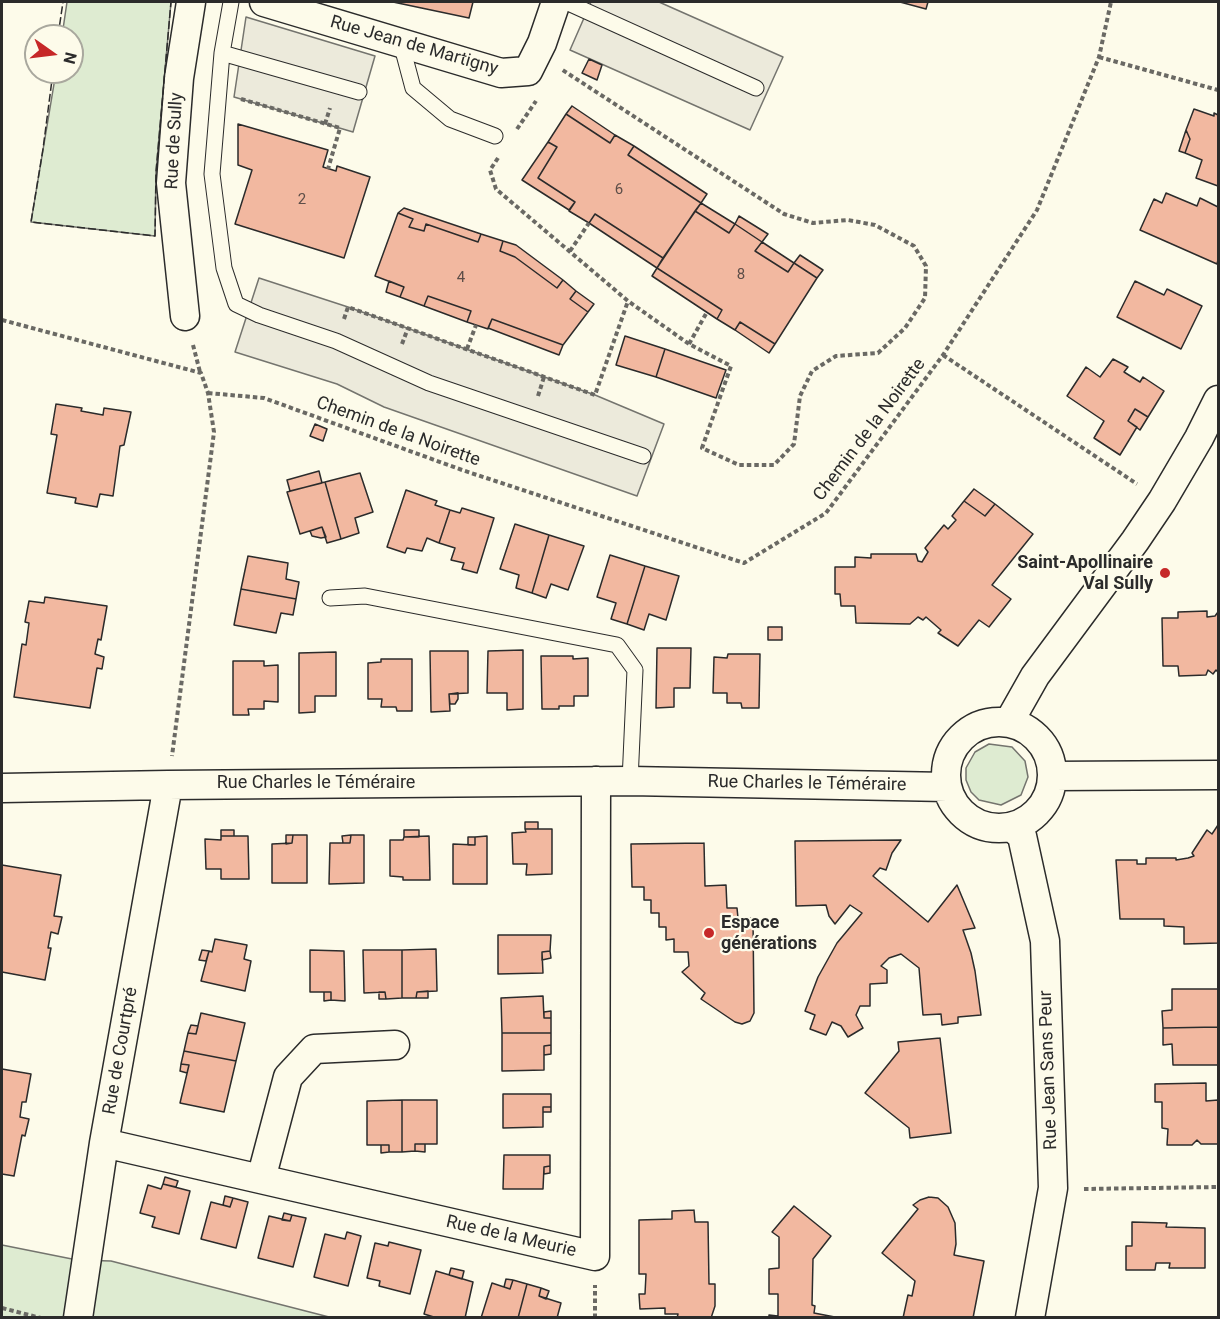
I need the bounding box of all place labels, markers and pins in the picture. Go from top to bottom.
place label: Saint-Apollinaire Val Sully [1017,552,1153,594]
marker: Saint-Apollinaire Val Sully [1158,566,1172,580]
place label: Espace générations [721,912,817,954]
marker: Espace générations [702,926,716,940]

